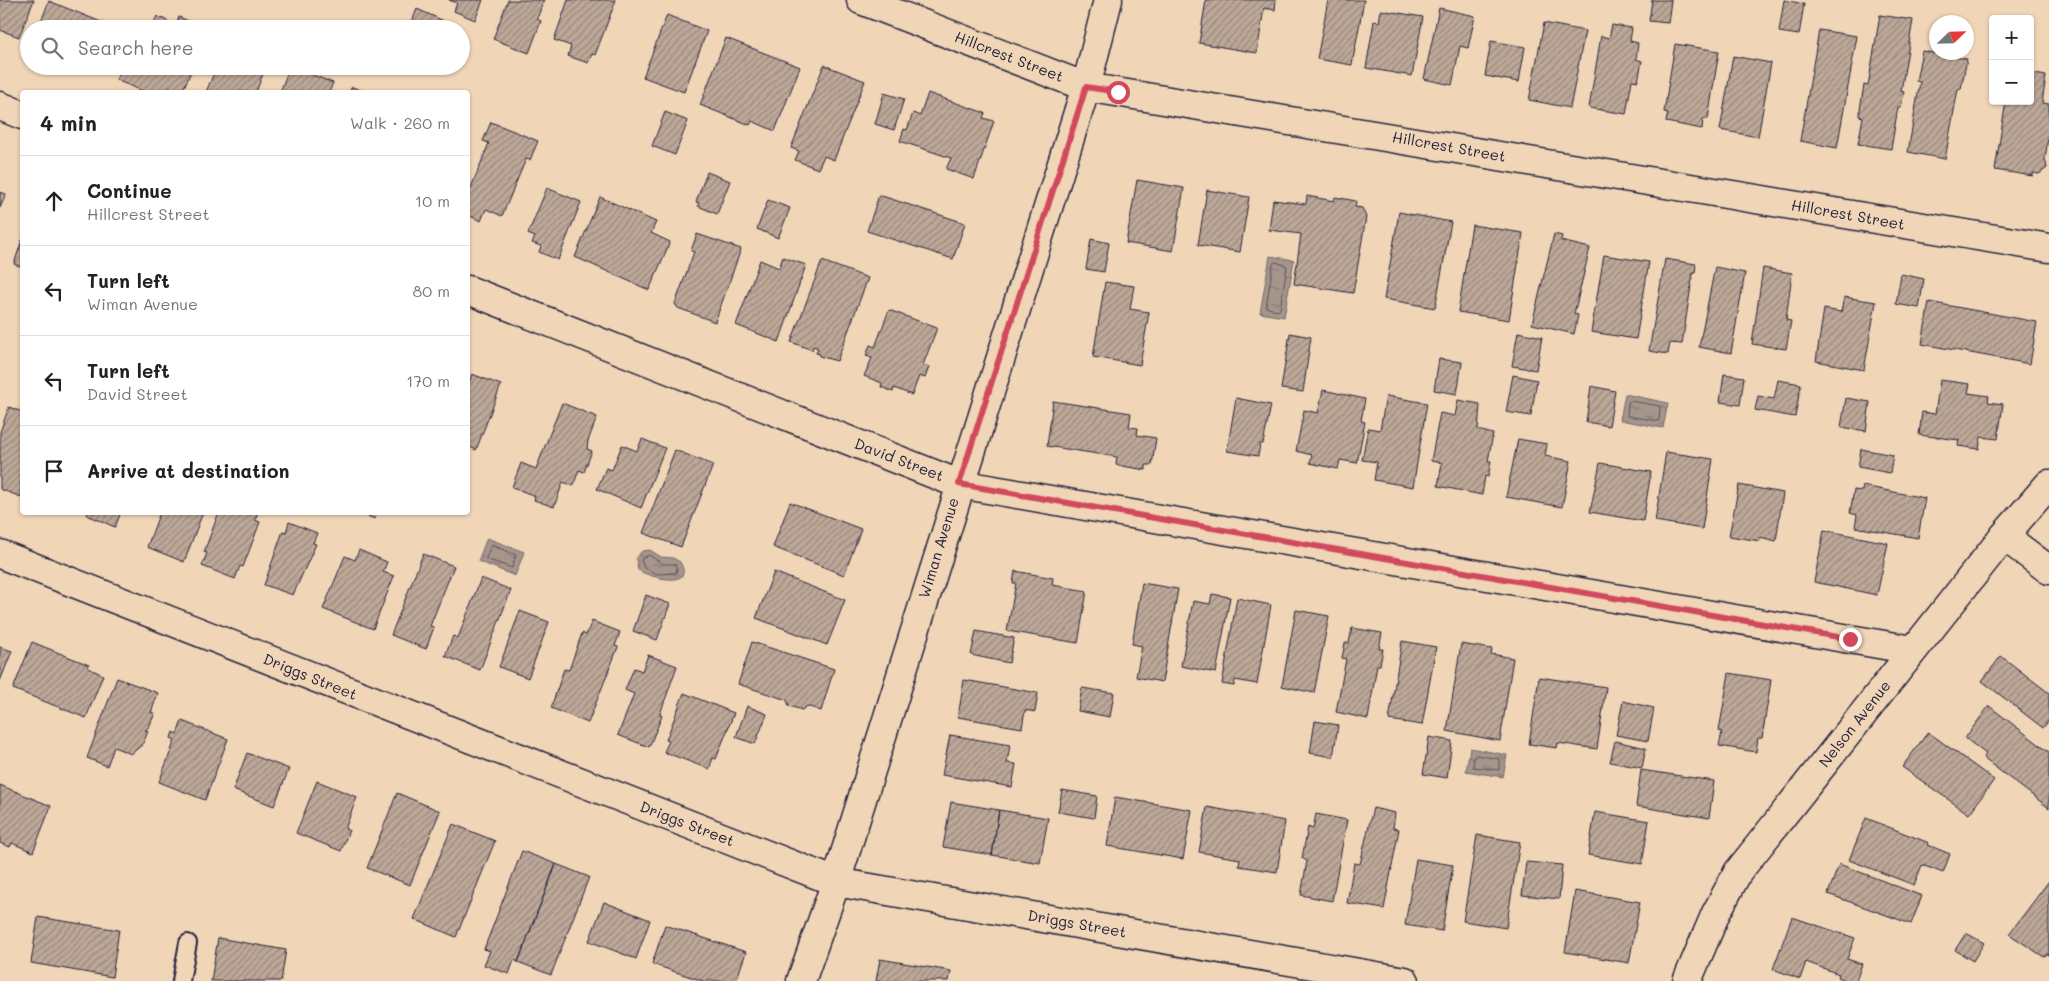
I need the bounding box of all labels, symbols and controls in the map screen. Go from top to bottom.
north arrow [1929,15,1974,60]
map controls [1989,15,2034,105]
button: + [1989,15,2034,60]
search box [20,20,470,75]
street label: Hillcrest Street [952,26,1067,86]
icon: search [38,34,66,62]
text: Search here [78,35,194,60]
button: − [1989,60,2034,105]
route start [1107,81,1130,104]
text: 4 min [40,109,97,136]
text: Walk · 260 m [350,112,450,133]
street label: Hillcrest Street [1391,126,1507,166]
text: Continue [87,178,172,203]
icon: ahead [40,187,68,215]
text: 10 m [415,190,450,211]
street label: Hillcrest Street [1790,194,1906,234]
text: Hillcrest Street [87,203,210,224]
text: Turn left [87,268,170,293]
icon: left [40,277,68,305]
text: 80 m [413,280,450,301]
text: Wiman Avenue [87,293,198,314]
text: Turn left [87,358,170,383]
icon: left [40,367,68,395]
text: 170 m [406,370,450,391]
text: David Street [87,383,188,404]
street label: David Street [852,433,947,485]
icon: arrive [40,457,68,485]
text: Arrive at destination [87,458,290,483]
street label: Wiman Avenue [913,495,963,600]
route end [1839,628,1862,651]
street label: Driggs Street [260,648,360,704]
street label: Nelson Avenue [1814,676,1895,771]
street label: Driggs Street [637,796,737,850]
street label: Driggs Street [1026,905,1128,942]

